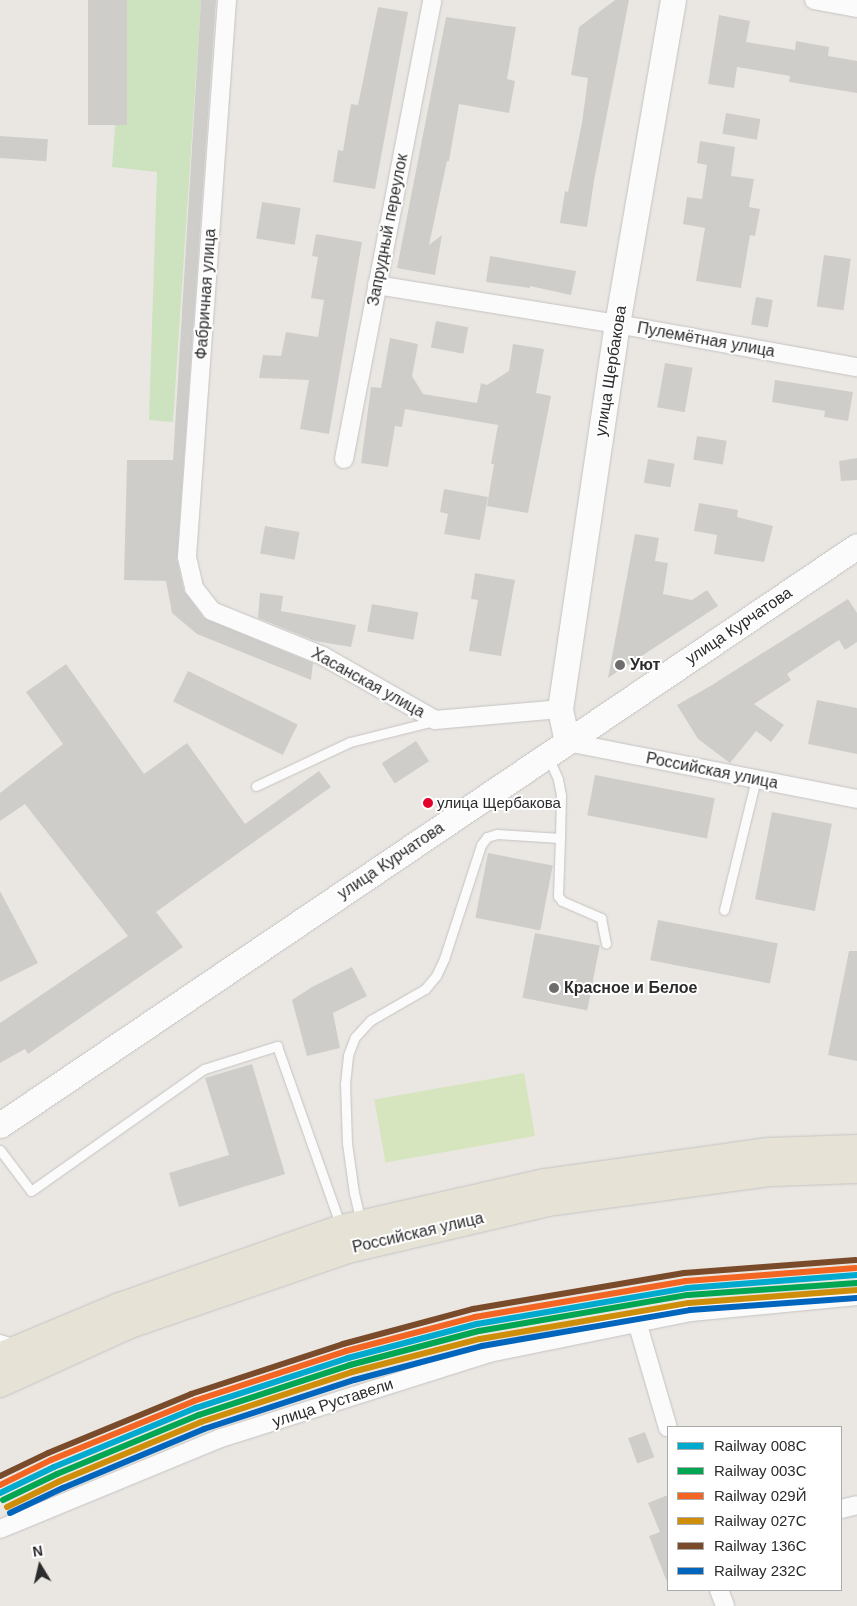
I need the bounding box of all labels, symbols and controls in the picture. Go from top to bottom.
street label: Запрудный переулок [364,152,412,308]
street label: Фабричная улица [192,228,220,360]
street label: улица Щербакова [591,304,631,438]
street label: Пулемётная улица [636,318,776,362]
street label: улица Курчатова [682,583,796,669]
street label: Хасанская улица [308,644,428,722]
place label: Уют [630,655,660,675]
marker: Уют [614,659,626,671]
street label: Российская улица [644,749,780,793]
place label: улица Щербакова [437,794,561,812]
marker: улица Щербакова [423,798,433,808]
street label: улица Курчатова [334,818,448,904]
place label: Красное и Белое [564,978,697,998]
marker: Красное и Белое [548,982,560,994]
street label: Российская улица [351,1209,485,1257]
street label: улица Руставели [270,1374,396,1432]
legend [667,1426,842,1591]
text: Railway 008С [714,1437,807,1454]
text: Railway 003С [714,1462,807,1479]
text: Railway 029Й [714,1487,807,1504]
text: Railway 027С [714,1512,807,1529]
text: Railway 136С [714,1537,807,1554]
north arrow [15,1541,65,1591]
text: N [31,1542,44,1560]
text: Railway 232C [714,1562,807,1579]

